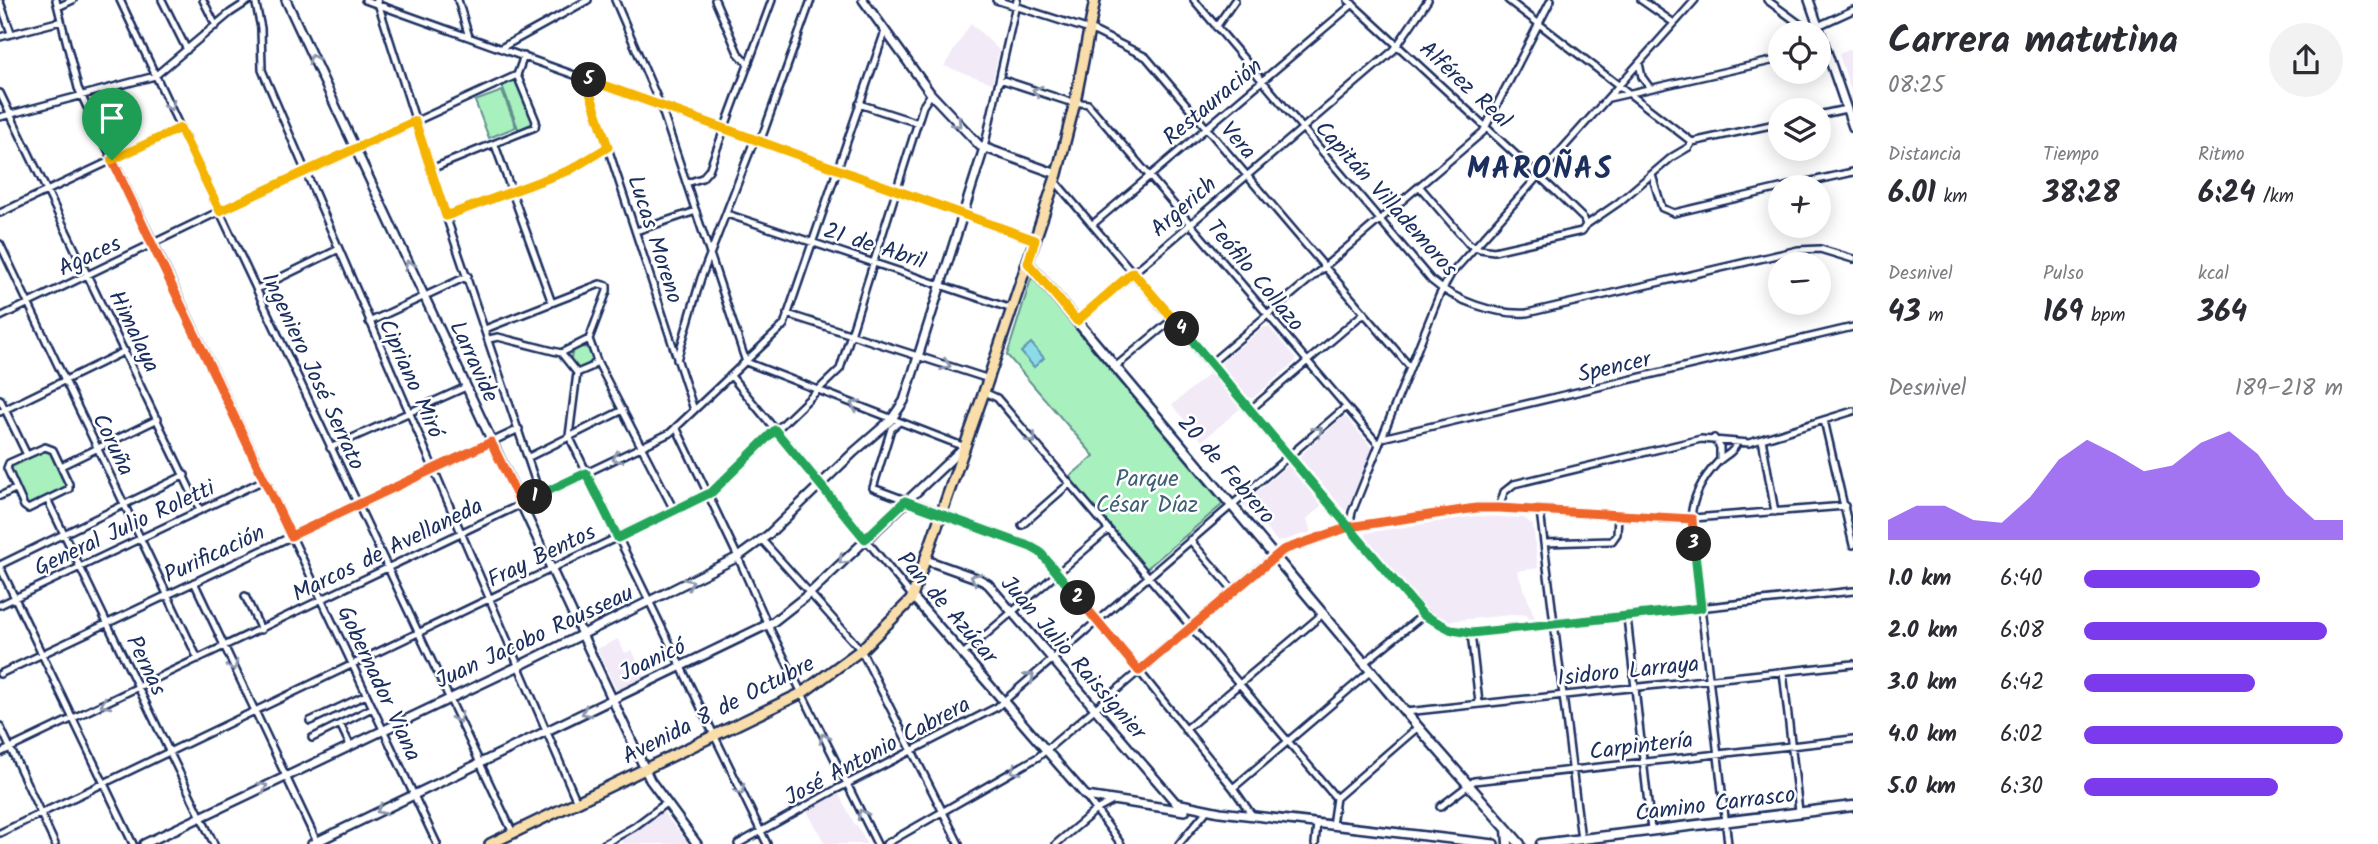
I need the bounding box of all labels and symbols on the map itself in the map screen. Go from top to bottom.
street label: Alférez Real [1410,33,1520,138]
street label: Restauración [1155,50,1271,155]
one-way arrow [307,53,321,66]
pin: 5 [572,62,606,98]
one-way arrow [1032,85,1044,99]
pin [82,88,142,160]
one-way arrow [161,99,175,111]
street label: Capitán Villademoros [1305,113,1466,286]
one-way arrow [949,114,962,127]
street label: Vera [1210,114,1265,169]
district label: MAROÑAS [1467,146,1613,194]
street label: Argerich [1143,168,1226,247]
street label: Lucas Moreno [616,171,692,308]
street label: Teófilo Collazo [1197,212,1312,340]
street label: 21 de Abril [819,213,931,280]
street label: Agaces [52,226,128,287]
one-way arrow [403,260,417,272]
street label: Ingeniero José Serrato [251,267,374,477]
street label: Himalaya [98,284,169,379]
pin: 4 [1164,312,1200,346]
street label: Cipriano Miró [368,313,453,446]
street label: Larravide [439,315,508,409]
street label: Spencer [1574,342,1656,394]
one-way arrow [939,357,952,371]
one-way arrow [850,399,862,413]
street label: Coruña [82,407,143,482]
street label: 20 de Febrero [1167,407,1284,533]
one-way arrow [1309,427,1322,439]
one-way arrow [1024,431,1036,444]
one-way arrow [612,450,624,464]
park label: Parque César Díaz [1096,462,1198,524]
street label: General Julio Roletti [28,470,223,587]
pin: 1 [518,480,552,514]
street label: Marcos de Avellaneda [286,489,489,613]
street label: Fray Bentos [481,515,602,599]
street label: Purificación [158,516,271,594]
pin: 3 [1676,526,1712,562]
street label: Pan de Azúcar [887,544,1007,674]
one-way arrow [839,552,852,565]
street label: Juan Julio Raissignier [991,568,1155,750]
one-way arrow [970,572,982,586]
street label: Juan Jacobo Rousseau [430,576,640,700]
one-way arrow [681,577,694,591]
pin: 2 [1060,580,1096,616]
street label: Gobernador Viana [326,600,430,768]
street label: Joanicó [613,629,694,692]
street label: Pernas [115,630,175,702]
street label: Avenida 8 de Octubre [616,647,821,775]
street label: Isidoro Larraya [1555,647,1701,697]
one-way arrow [225,659,239,671]
one-way arrow [1022,673,1035,685]
street label: José Antonio Cabrera [778,687,977,816]
one-way arrow [100,695,112,709]
one-way arrow [581,704,593,718]
one-way arrow [450,711,464,723]
street label: Carpintería [1587,723,1695,771]
one-way arrow [819,733,833,745]
one-way arrow [1010,761,1023,774]
street label: Camino Carrasco [1633,777,1797,833]
one-way arrow [256,781,268,795]
one-way arrow [732,783,746,795]
one-way arrow [376,802,388,816]
one-way arrow [857,809,870,821]

